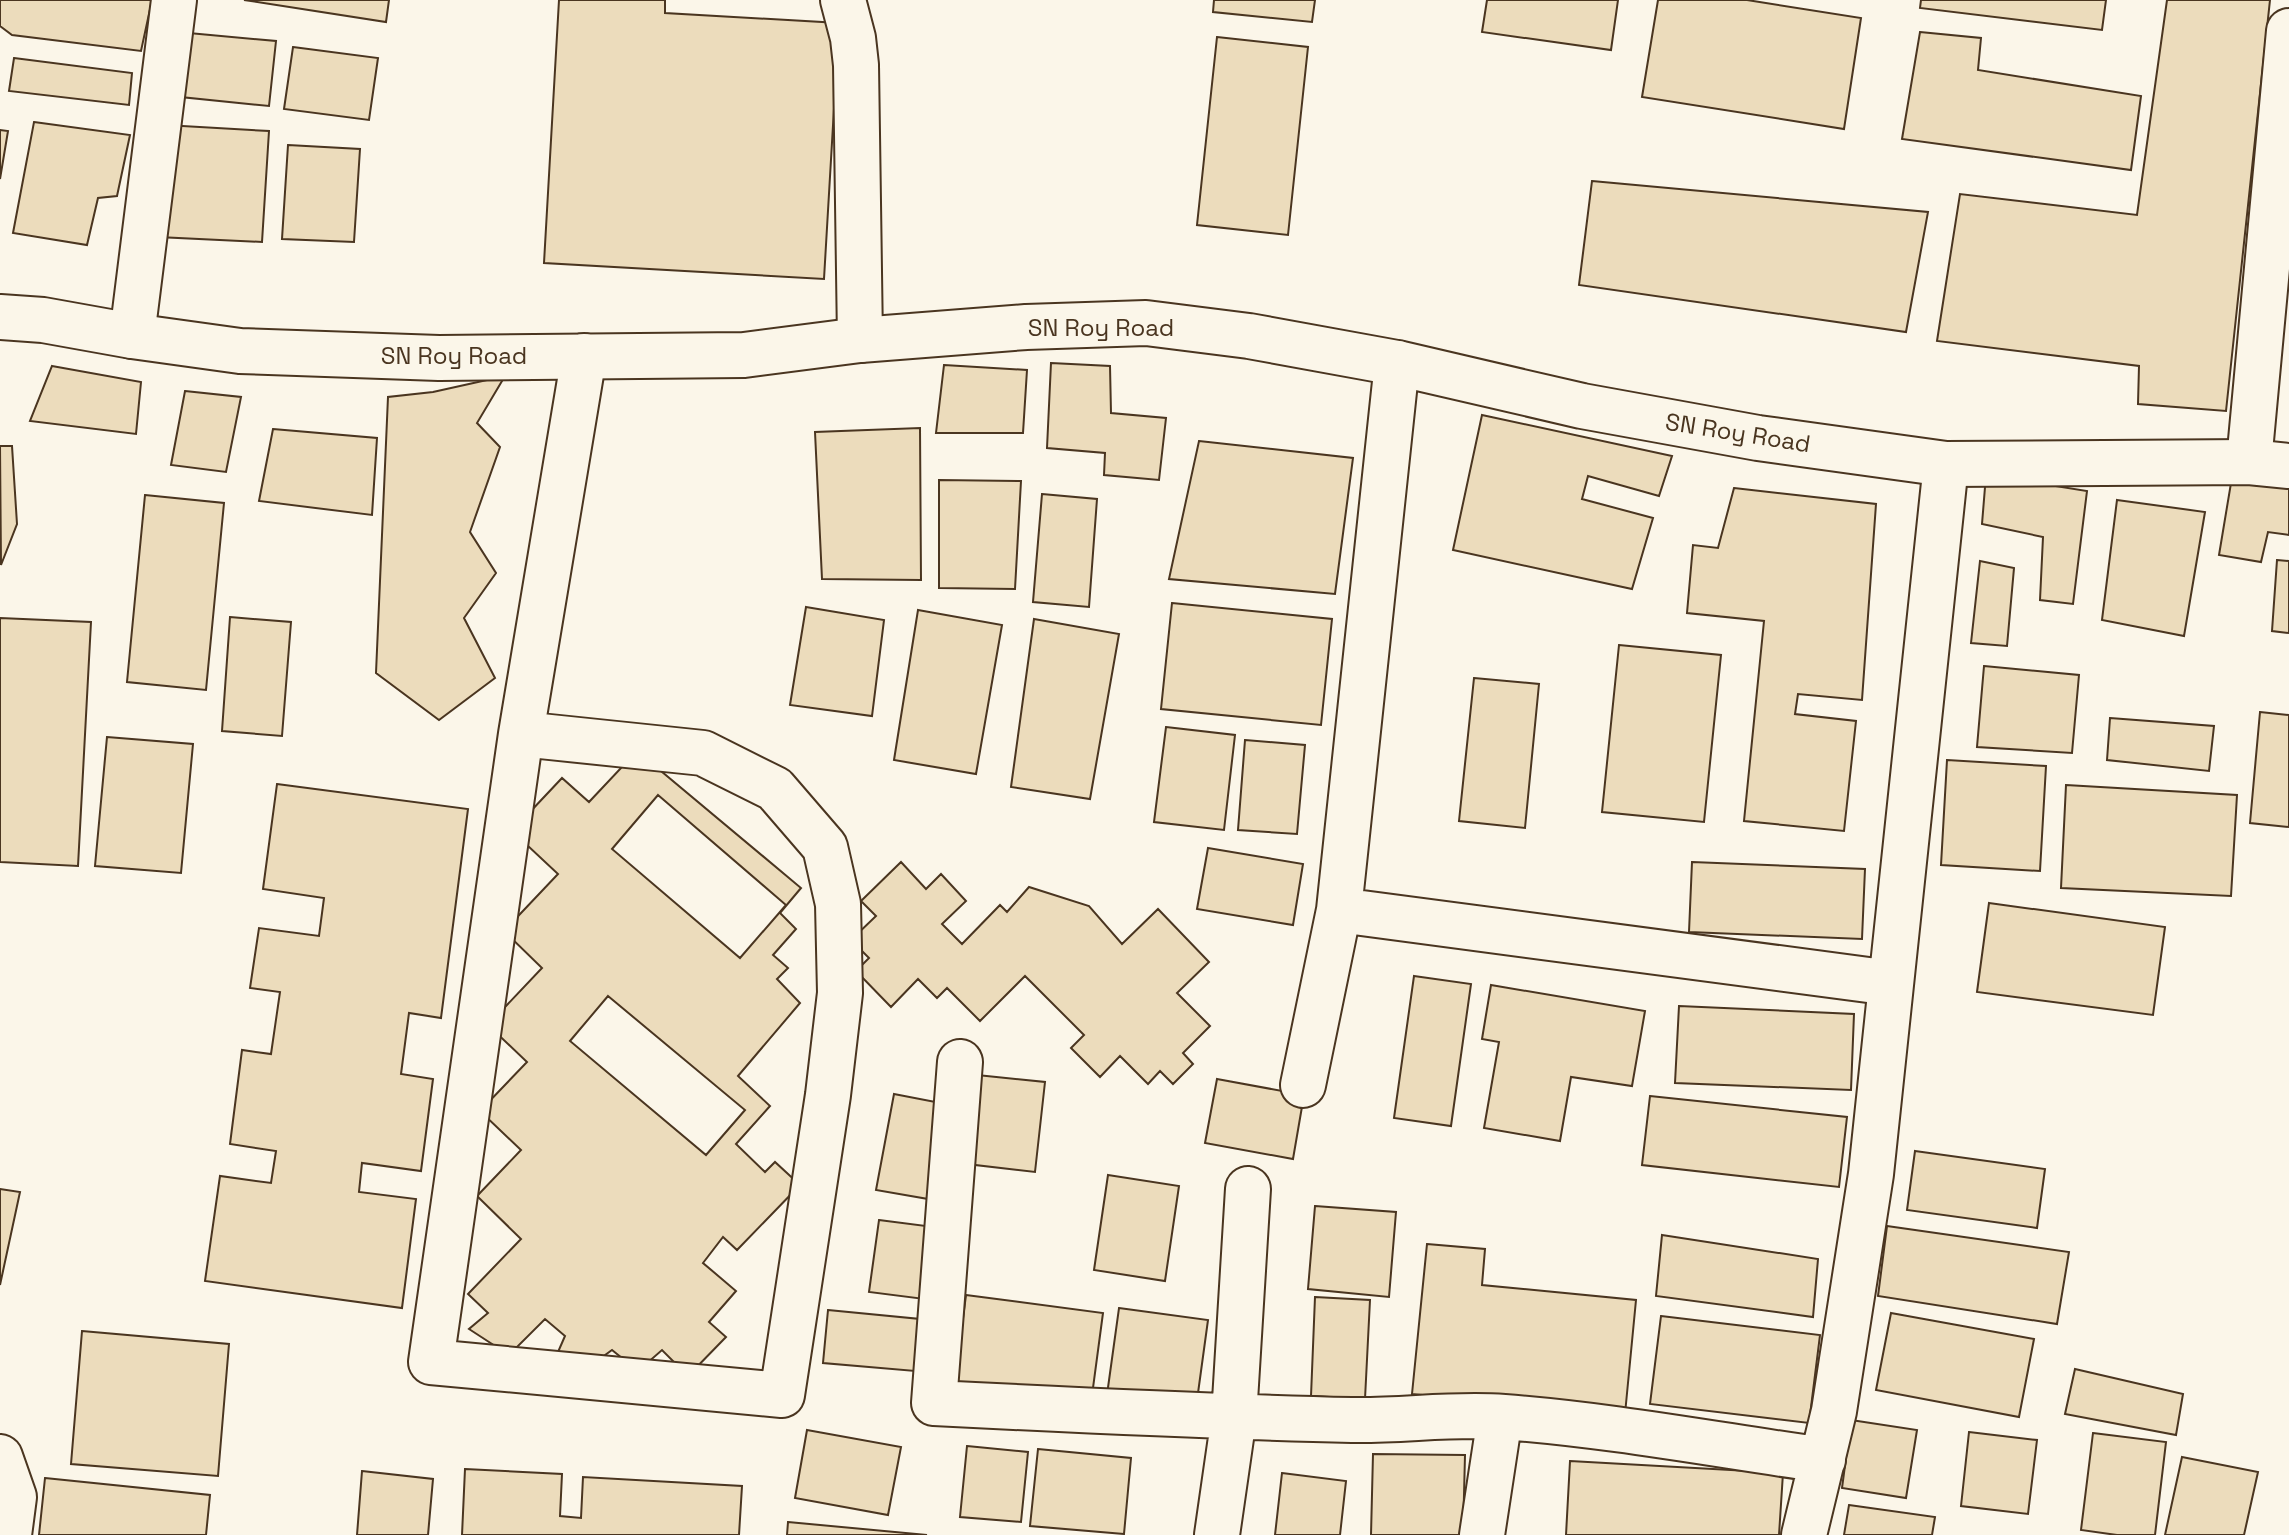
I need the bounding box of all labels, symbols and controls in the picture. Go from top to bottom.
street label: SN Roy Road [1028,312,1174,343]
street label: SN Roy Road [381,340,527,371]
street label: SN Roy Road [1663,406,1813,459]

